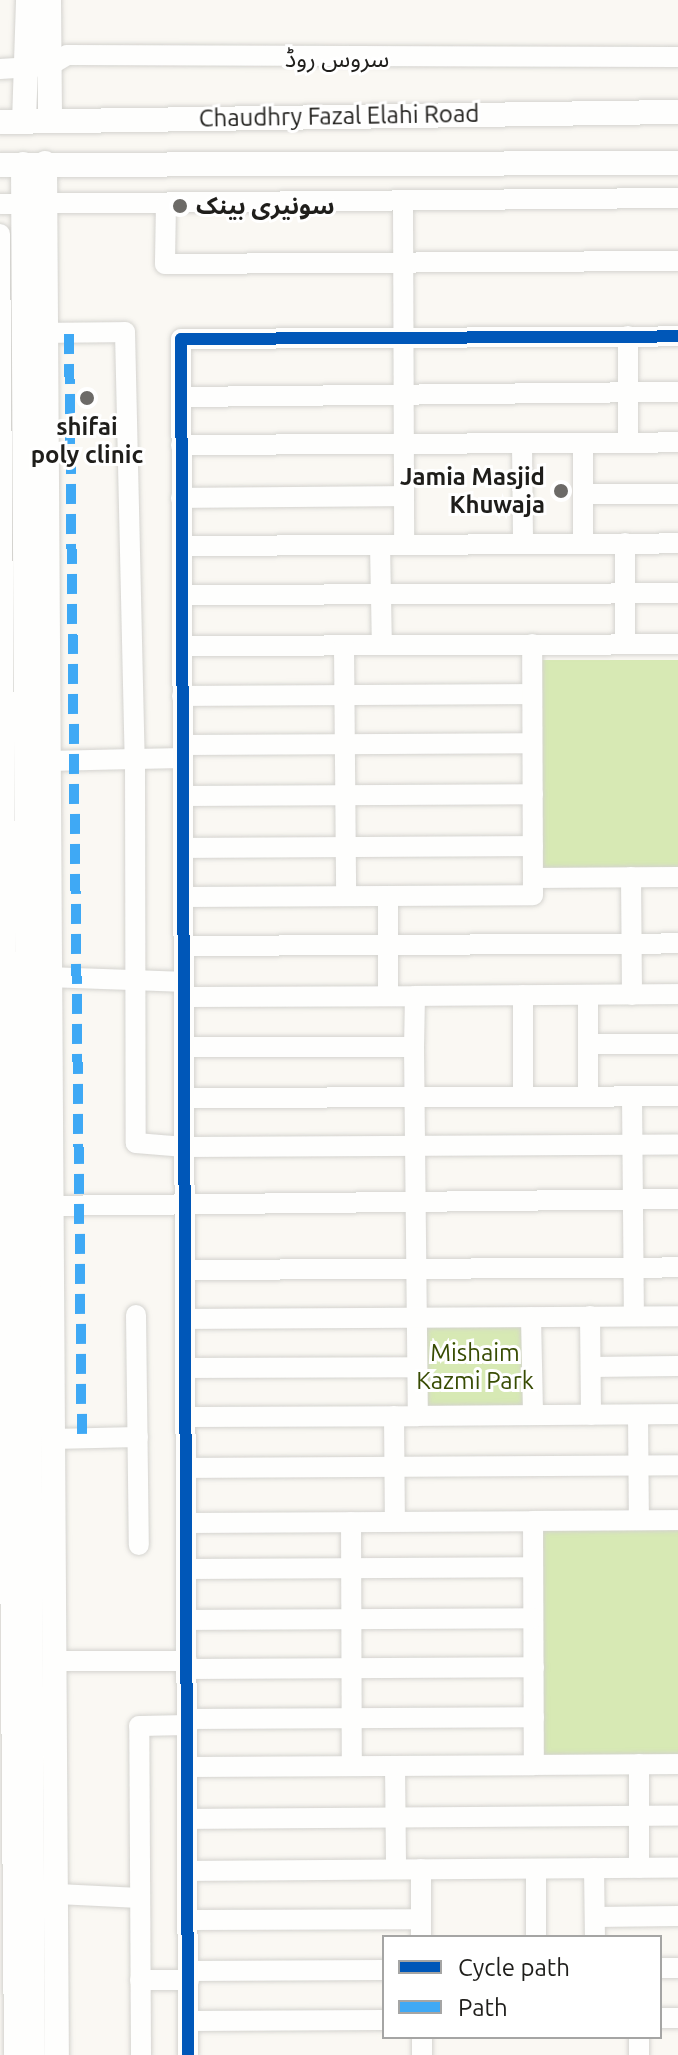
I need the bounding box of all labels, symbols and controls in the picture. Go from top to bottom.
street label: سروس روڈ [285,45,389,73]
street label: Chaudhry Fazal Elahi Road [199,99,479,133]
place label: سونیری بینک [196,192,334,220]
marker: سونیری بینک [171,197,189,215]
marker: shifai poly clinic [76,387,98,409]
place label: shifai poly clinic [31,413,143,469]
place label: Jamia Masjid Khuwaja [400,463,545,519]
marker: Jamia Masjid Khuwaja [552,482,570,500]
park label: Mishaim Kazmi Park [416,1339,534,1395]
legend [382,1935,662,2039]
text: Cycle path [458,1954,570,1981]
text: Path [458,1994,508,2021]

